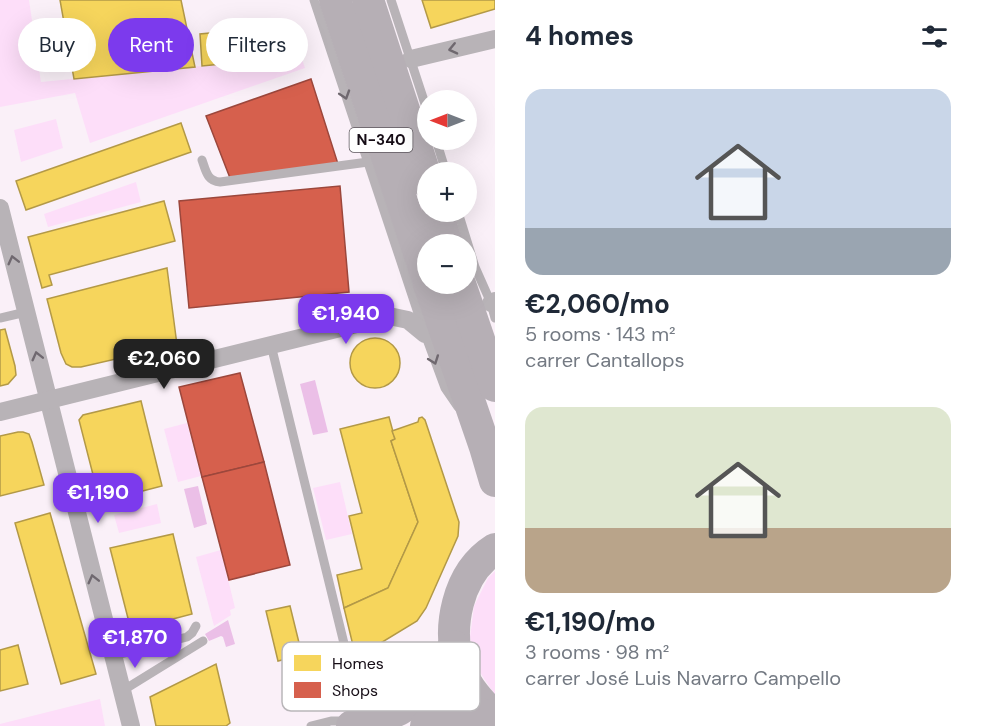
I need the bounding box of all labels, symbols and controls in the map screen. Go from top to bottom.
chip: Buy [18,18,96,72]
chip: Rent [108,18,194,72]
chip: Filters [206,18,308,72]
text: 4 homes [525,19,634,53]
icon: filters [918,20,951,53]
one-way arrow [448,42,458,55]
one-way arrow [338,89,351,100]
north arrow [417,90,477,150]
map controls [417,90,477,294]
road number: N-340 [350,128,412,152]
icon: home [684,128,792,236]
button: + [417,162,477,222]
button: − [417,234,477,294]
one-way arrow [8,255,21,265]
text: €2,060/mo [525,287,670,321]
pin: €1,940 [297,294,395,345]
text: €1,940 [312,300,380,326]
text: 5 rooms · 143 m² [525,321,676,347]
pin: €2,060 [115,339,213,390]
text: €2,060 [127,345,201,371]
text: carrer Cantallops [525,347,685,373]
one-way arrow [32,351,45,361]
one-way arrow [427,354,440,365]
icon: home [684,446,792,554]
pin: €1,190 [49,473,147,524]
text: €1,190 [67,479,129,505]
one-way arrow [88,574,101,584]
text: €1,190/mo [525,605,656,639]
pin: €1,870 [86,618,184,669]
text: €1,870 [102,624,168,650]
text: 3 rooms · 98 m² [525,639,669,665]
legend [282,642,480,711]
text: Homes [332,653,384,674]
text: carrer José Luis Navarro Campello [525,665,841,691]
text: Shops [332,680,378,701]

